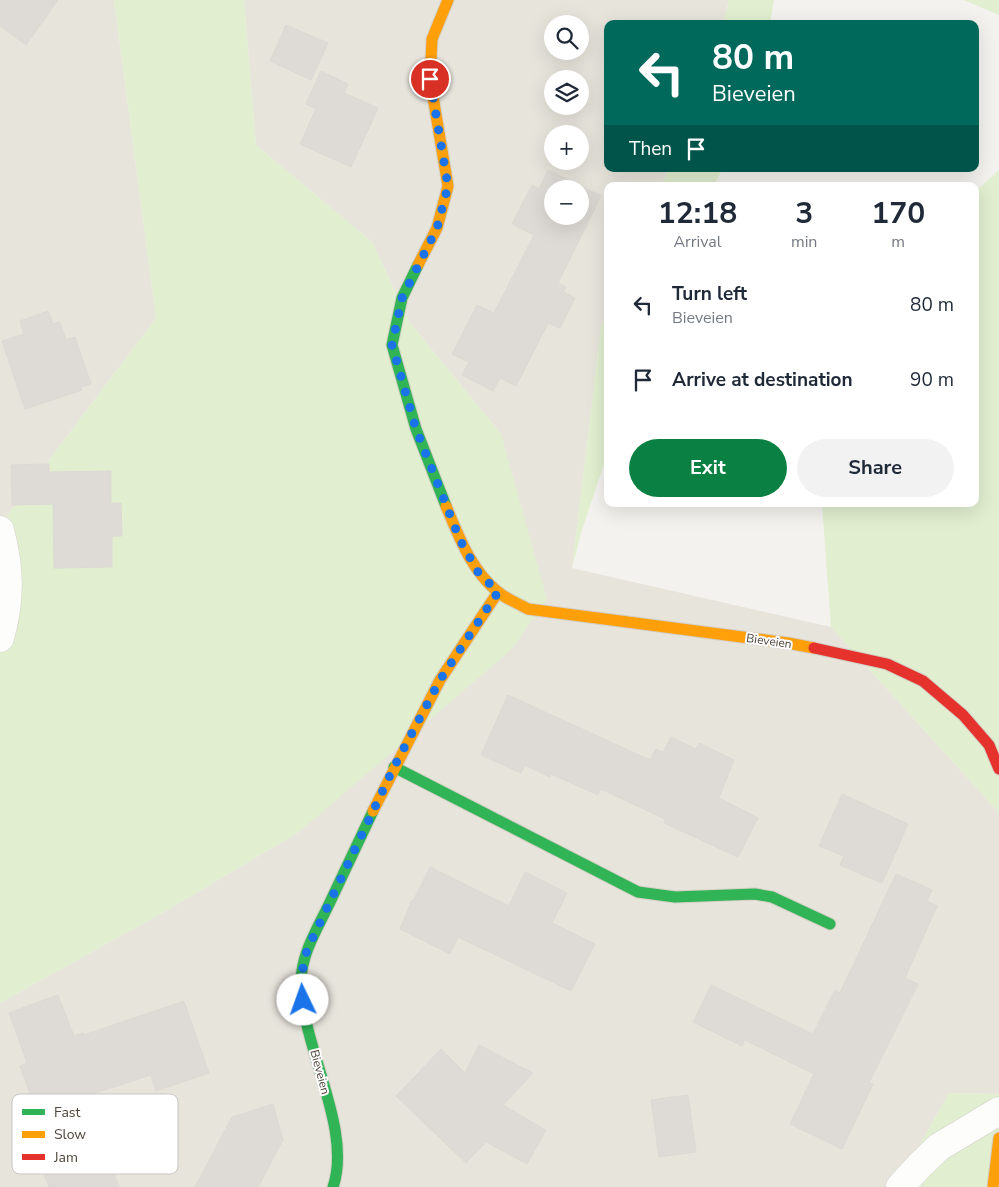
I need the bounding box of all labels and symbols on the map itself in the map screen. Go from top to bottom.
pin [409,58,451,100]
street label: Bieveien [745,630,793,652]
position arrow [276,973,328,1025]
street label: Bieveien [306,1048,334,1096]
legend [12,1094,178,1174]
text: Fast [54,1103,80,1122]
text: Slow [54,1125,86,1144]
text: Jam [53,1148,78,1167]

